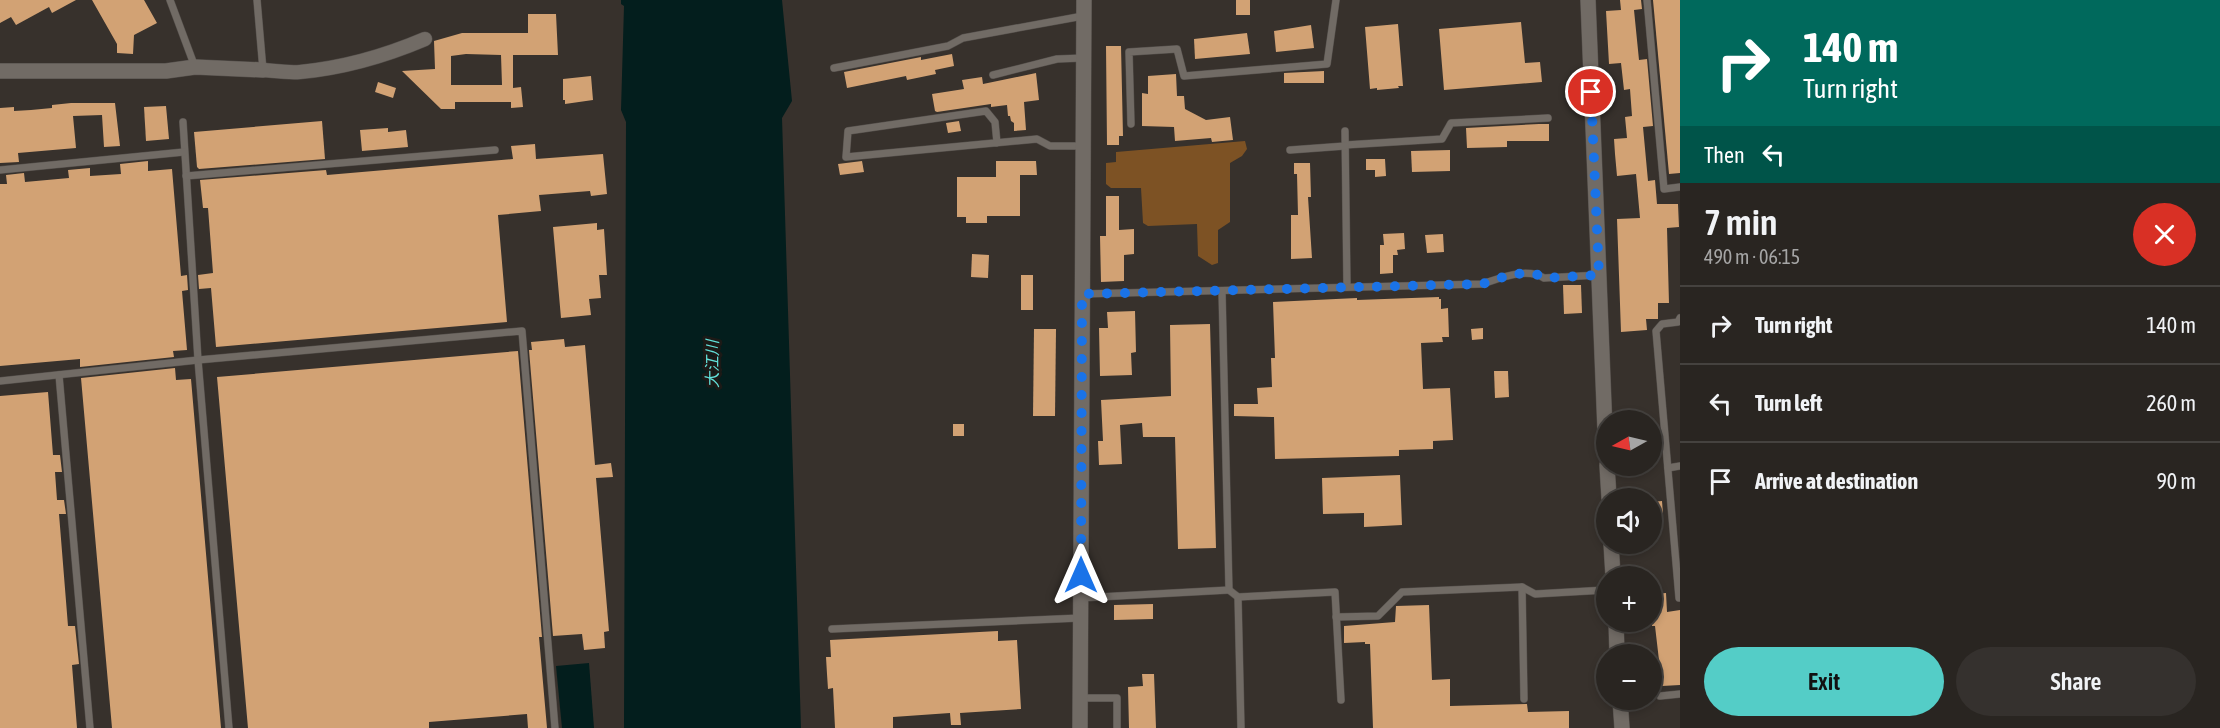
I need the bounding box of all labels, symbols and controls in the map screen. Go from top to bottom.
text: 140 m [1803,23,1898,71]
icon: right [1704,24,1782,102]
pin [1565,66,1616,117]
text: Turn right [1803,73,1898,104]
icon: arrive [1574,75,1607,108]
icon: left [1757,138,1790,171]
text: Then [1704,142,1745,168]
text: 7 min [1704,201,1778,243]
button: close [2133,203,2196,266]
text: 490 m · 06:15 [1704,245,1800,268]
icon: right [1704,309,1737,342]
text: Turn right [1755,312,1832,338]
text: 140 m [2146,312,2196,338]
water label: 大江川 [703,338,721,388]
icon: left [1704,387,1737,420]
text: Turn left [1755,390,1822,416]
text: 260 m [2146,390,2196,416]
north arrow [1596,410,1662,476]
map controls [1596,410,1662,710]
icon: arrive [1704,465,1737,498]
text: Arrive at destination [1755,468,1918,494]
text: 90 m [2156,468,2196,494]
button: sound [1596,488,1662,554]
position arrow [1049,543,1113,607]
button: + [1596,566,1662,632]
button: − [1596,644,1662,710]
button: Exit [1704,647,1944,716]
button: Share [1956,647,2196,716]

